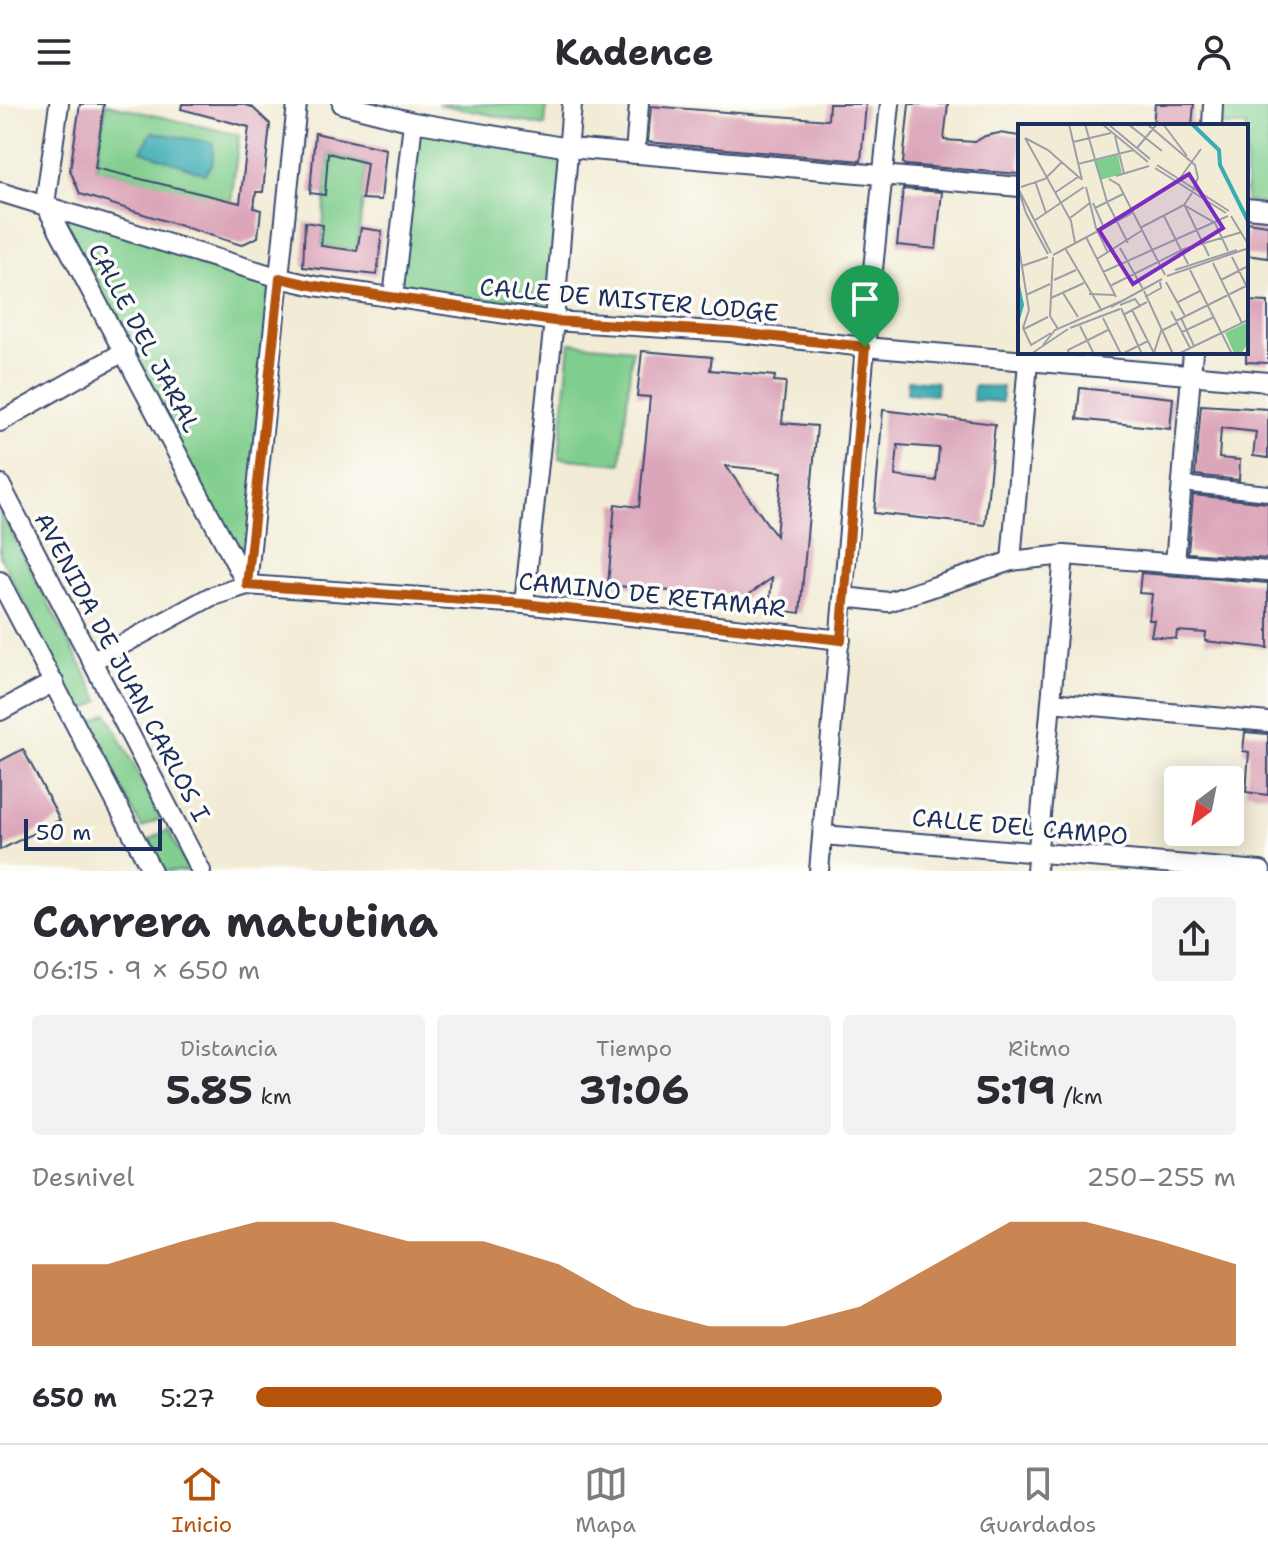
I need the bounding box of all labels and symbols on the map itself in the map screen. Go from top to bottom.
inset map [1018,124,1248,354]
street label: CALLE DEL JARAL [81,238,207,438]
pin [831,265,899,347]
street label: CALLE DE MISTER LODGE [478,271,780,329]
street label: AVENIDA DE JUAN CARLOS I [27,507,217,827]
street label: CAMINO DE RETAMAR [517,565,787,625]
north arrow [1164,766,1244,846]
street label: CALLE DEL CAMPO [911,802,1129,852]
scale bar [24,815,162,851]

